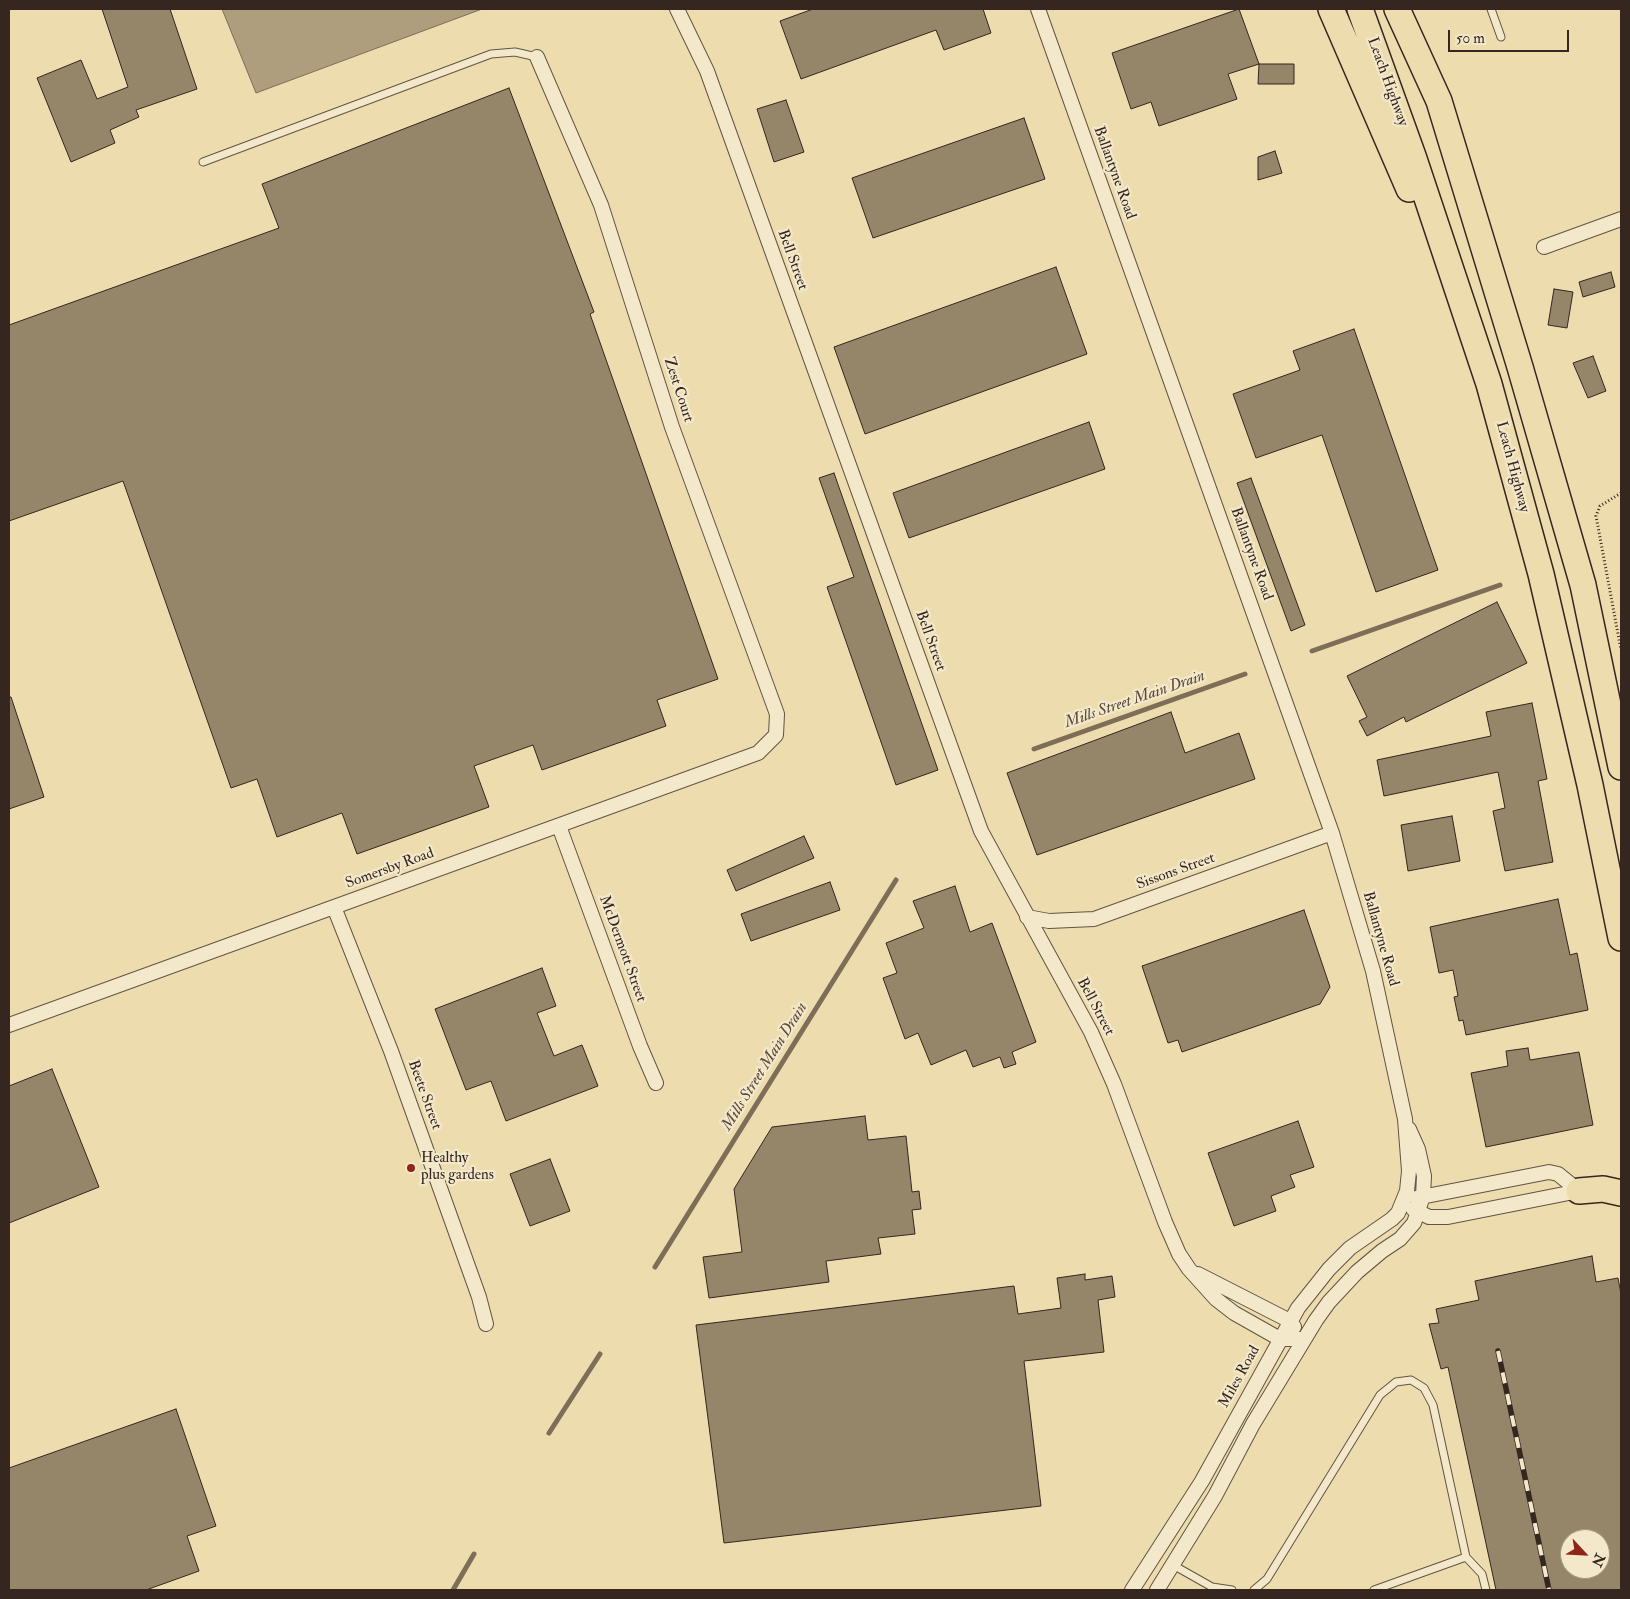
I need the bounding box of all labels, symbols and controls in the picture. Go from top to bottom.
scale bar [1450,20,1571,52]
text: 50 m [1456,29,1485,48]
street label: Leach Highway [1363,35,1411,129]
street label: Ballantyne Road [1089,124,1139,222]
street label: Bell Street [773,227,811,293]
street label: Zest Court [659,355,697,425]
street label: Leach Highway [1491,419,1533,515]
street label: Ballantyne Road [1226,505,1276,603]
street label: Bell Street [911,608,949,674]
water label: Mills Street Main Drain [1062,667,1208,733]
street label: Somersby Road [343,845,437,893]
street label: Sissons Street [1134,850,1218,894]
street label: Ballantyne Road [1358,890,1402,988]
street label: McDermott Street [594,893,650,1005]
street label: Bell Street [1072,975,1118,1039]
water label: Mills Street Main Drain [718,999,812,1135]
street label: Beete Street [403,1058,445,1132]
place label: Healthy plus gardens [421,1150,494,1185]
marker: Healthy plus gardens [405,1162,417,1174]
street label: Miles Road [1216,1343,1264,1411]
north arrow [1560,1529,1610,1579]
text: N [1588,1551,1608,1569]

